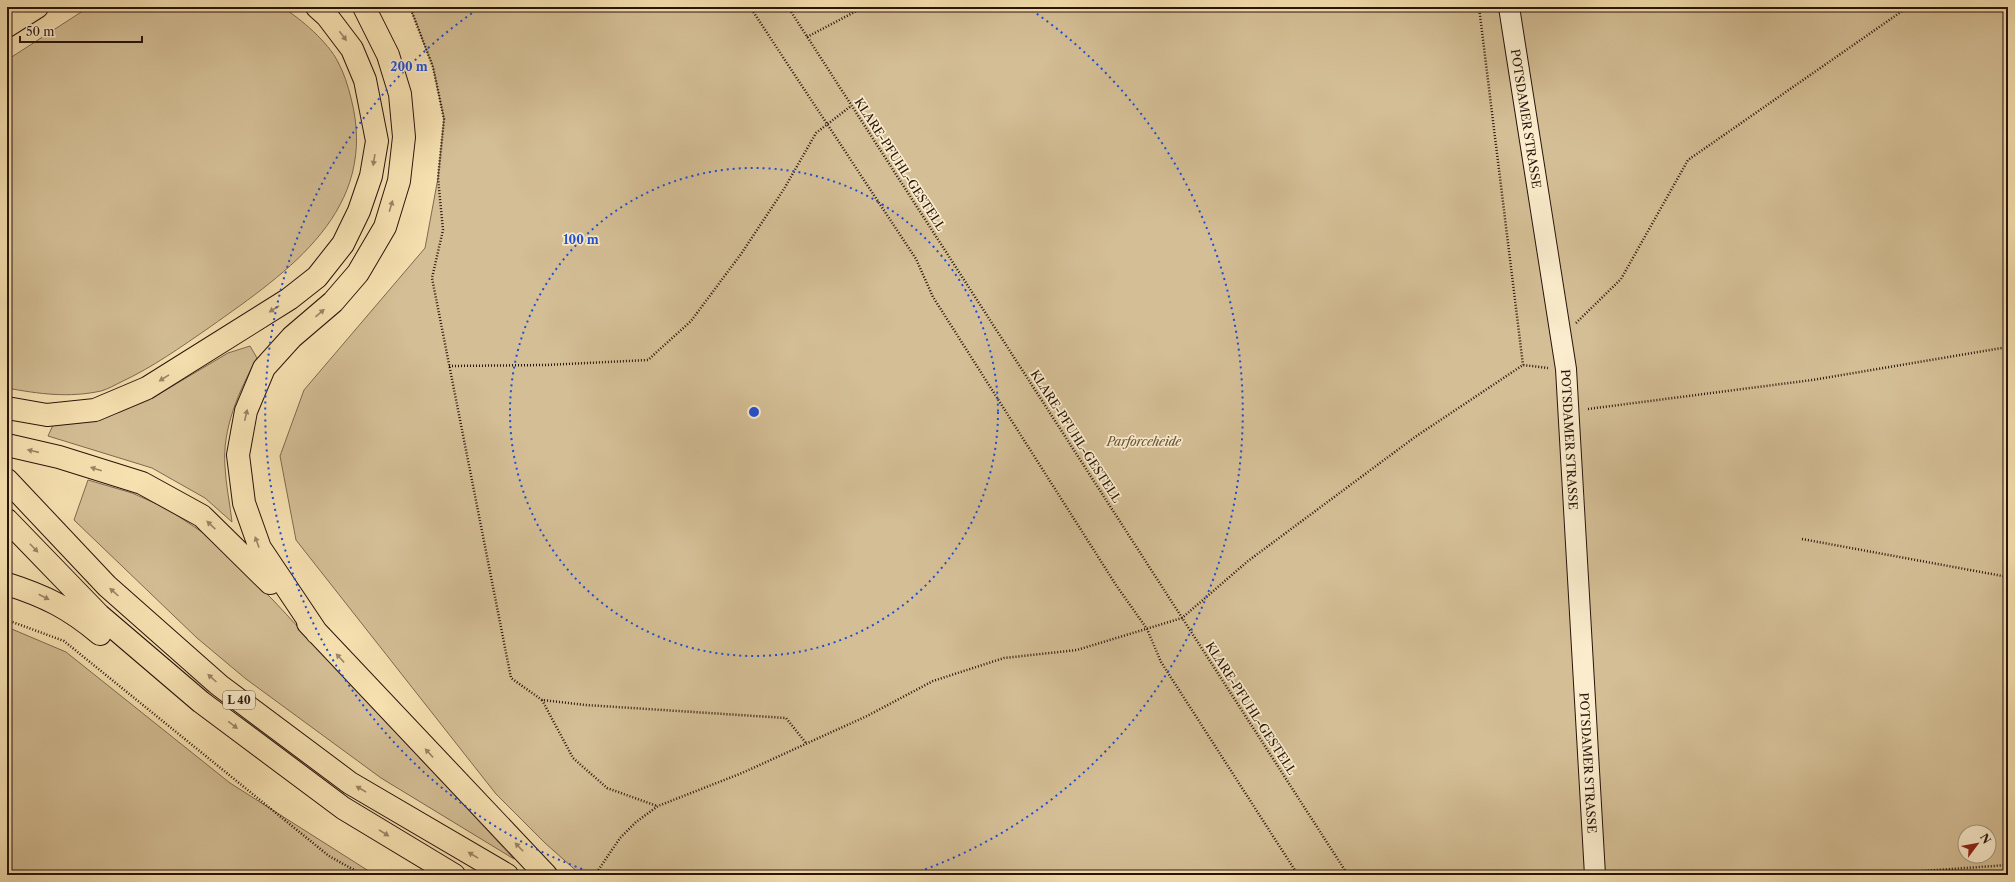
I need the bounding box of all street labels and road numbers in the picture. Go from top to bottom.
street label: POTSDAMER STRASSE [1508,48,1545,189]
street label: KLARE-PFUHL-GESTELL [851,95,949,233]
street label: KLARE-PFUHL-GESTELL [1027,367,1125,505]
street label: POTSDAMER STRASSE [1559,369,1582,510]
street label: KLARE-PFUHL-GESTELL [1202,639,1300,777]
road number: L 40 [223,691,255,709]
street label: POTSDAMER STRASSE [1577,692,1600,834]

